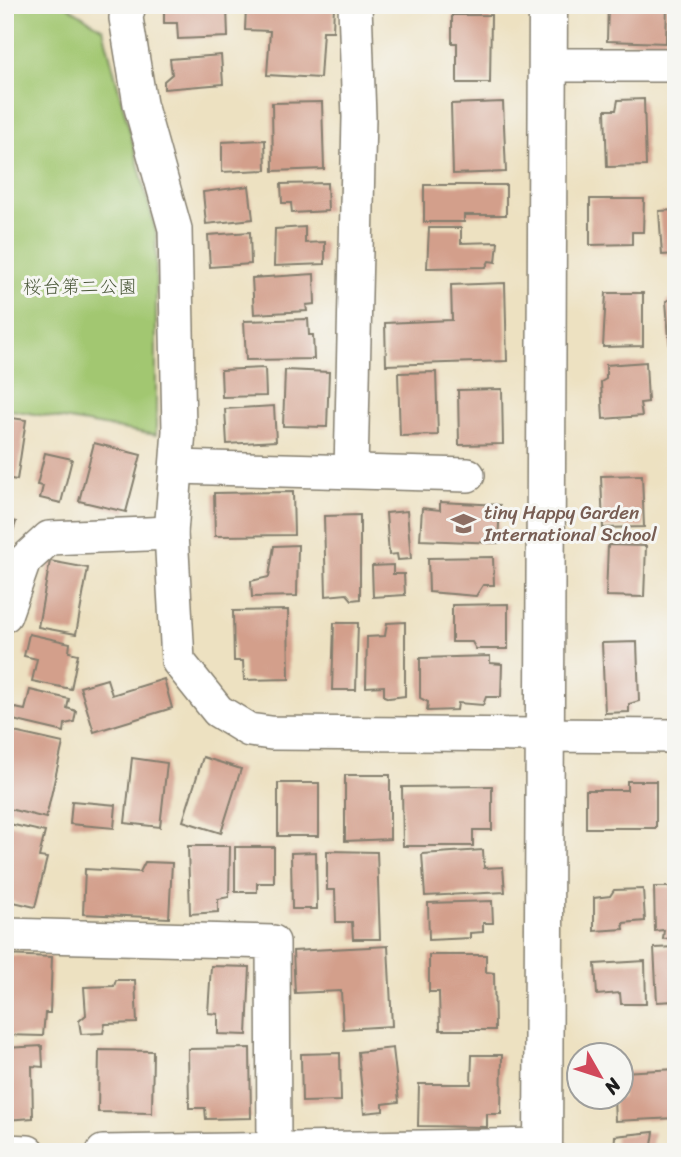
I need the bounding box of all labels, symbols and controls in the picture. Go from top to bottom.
park label: 桜台第二公園 [23,270,137,303]
place label: tiny Happy Garden International School [483,496,657,551]
school or university icon: tiny Happy Garden International School [450,509,478,537]
north arrow [566,1042,636,1112]
text: N [595,1070,630,1103]

